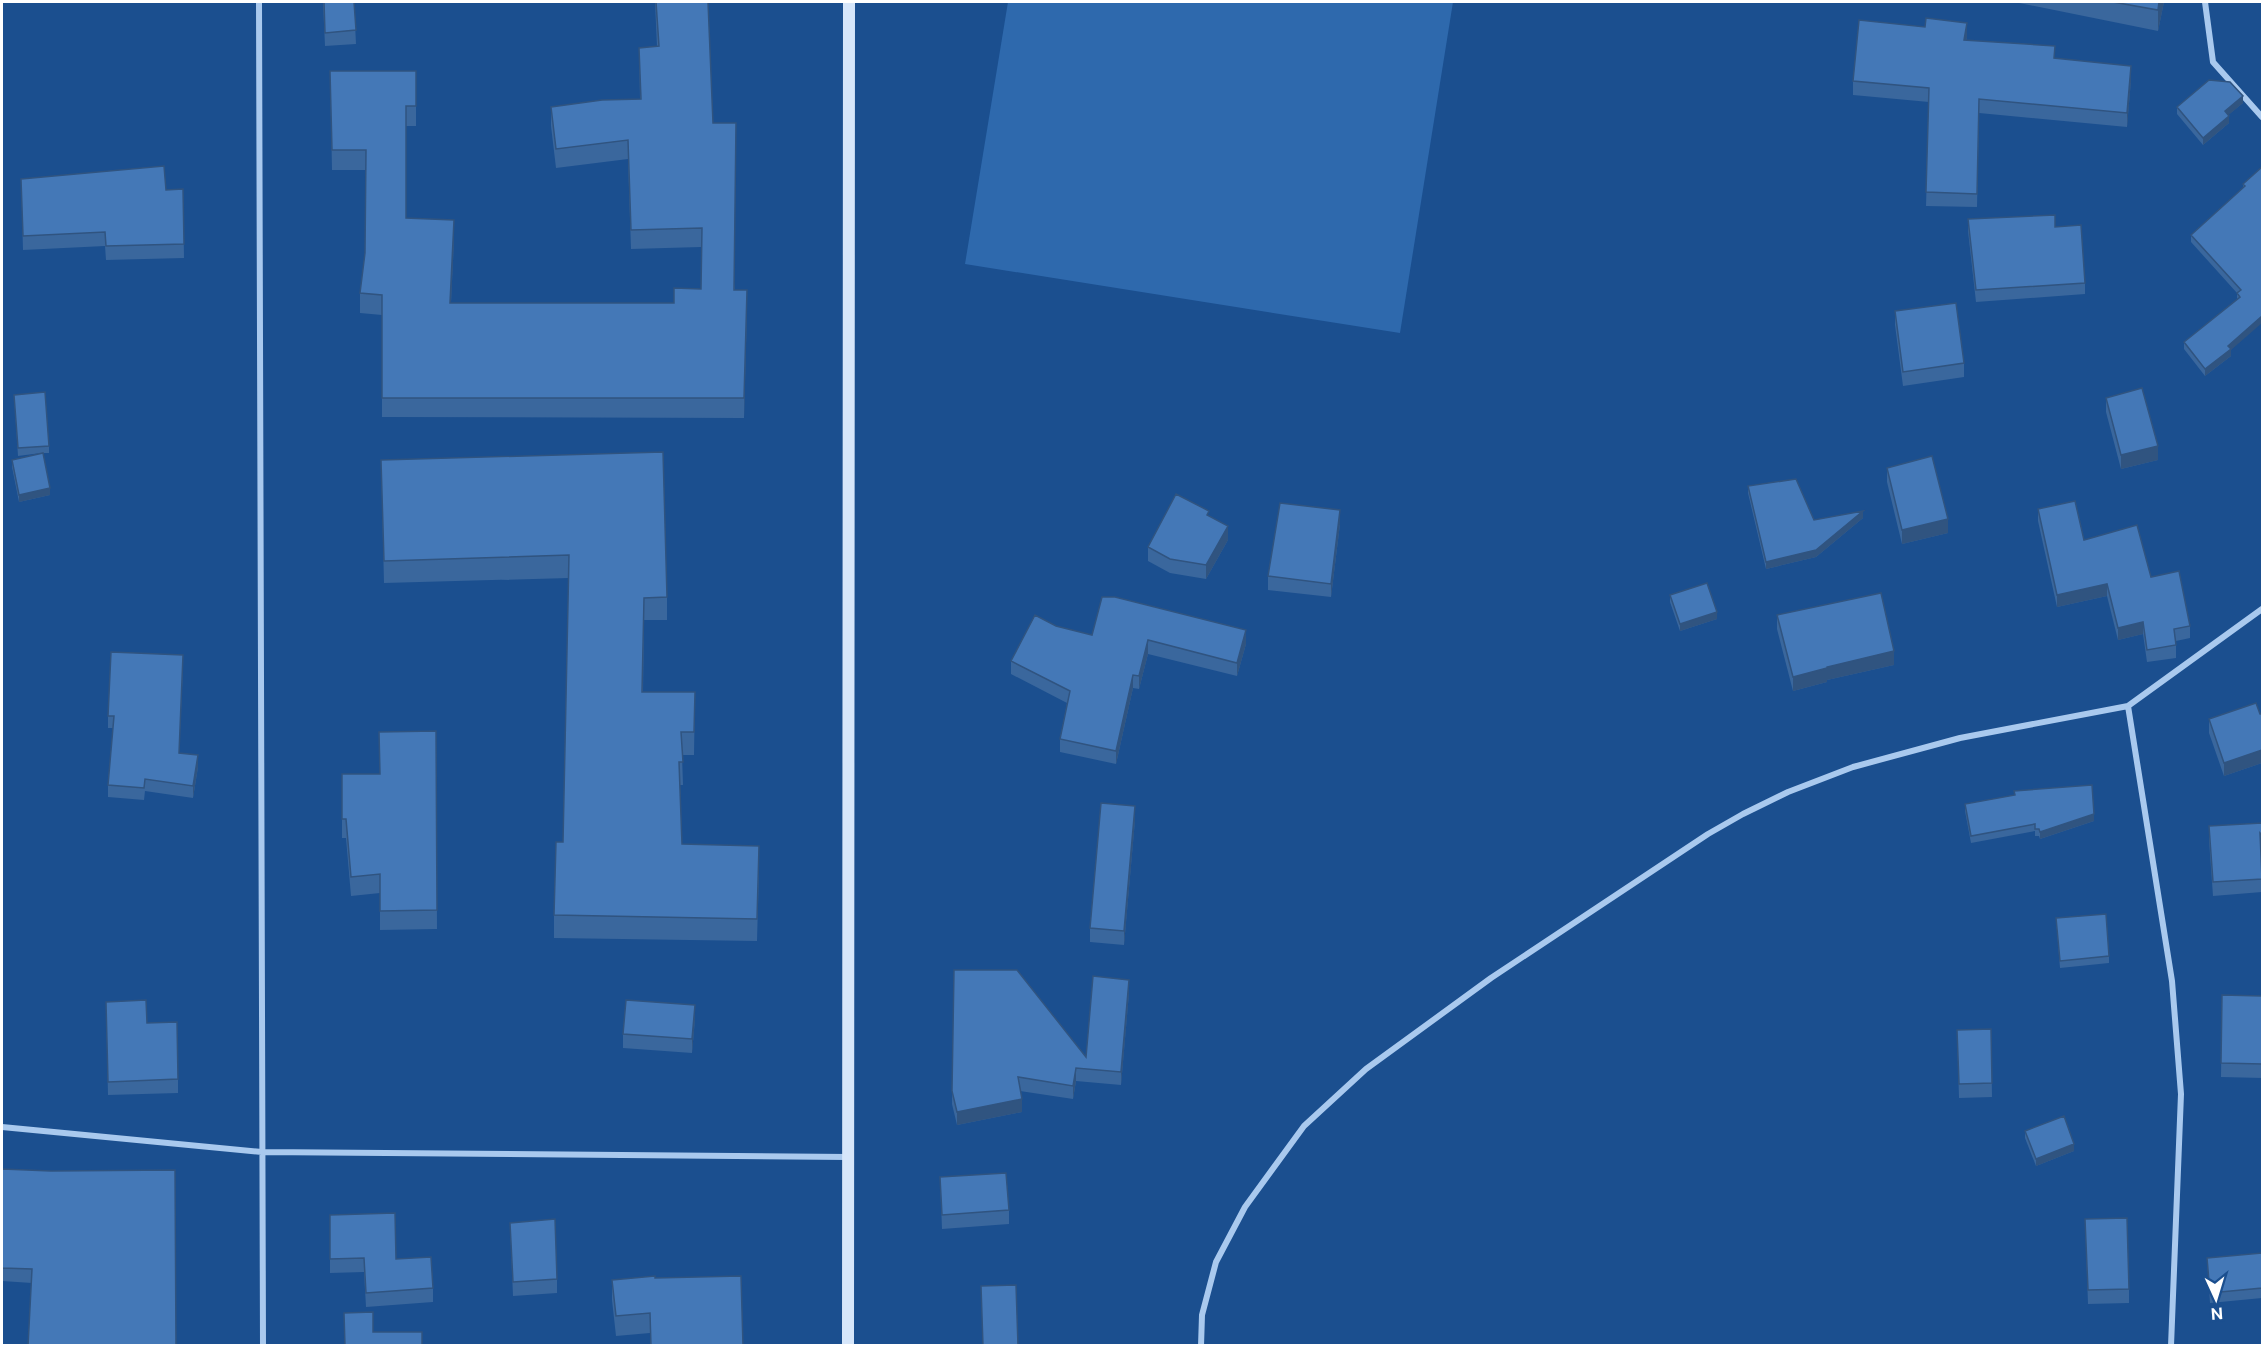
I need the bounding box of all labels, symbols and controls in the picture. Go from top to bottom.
north arrow [2186,1269,2246,1329]
text: N [2210,1304,2224,1323]

